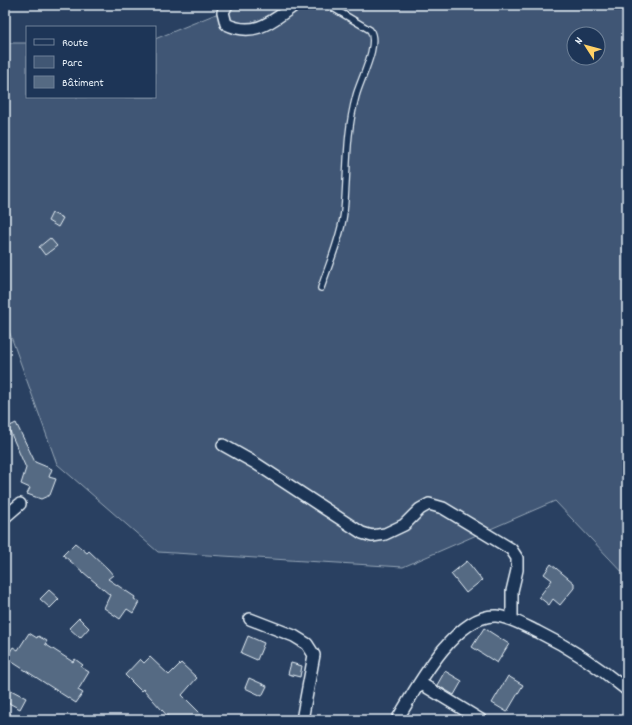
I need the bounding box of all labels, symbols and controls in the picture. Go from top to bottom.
legend [26,26,156,98]
north arrow [566,26,606,66]
text: N [571,34,588,48]
text: Route [62,35,88,52]
text: Parc [62,55,83,72]
text: Bâtiment [62,75,104,92]

